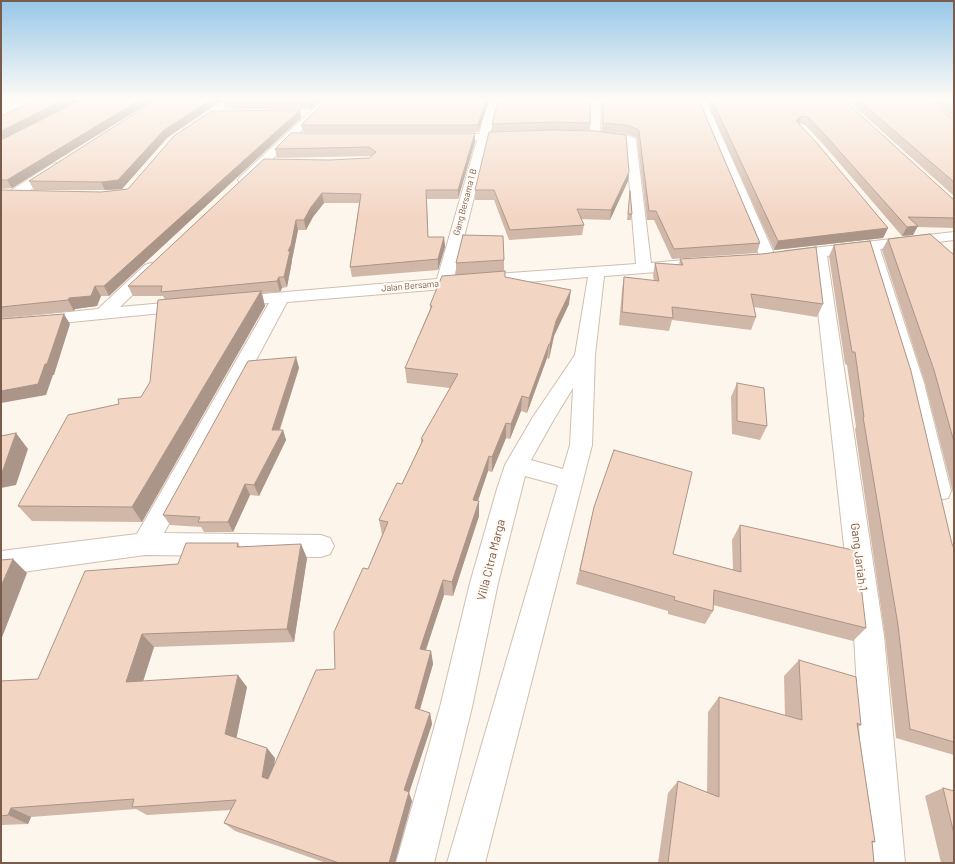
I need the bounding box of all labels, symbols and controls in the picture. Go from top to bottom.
street label: Gang Bersama 1 B [451,167,479,237]
street label: Jalan Bersama [381,278,439,294]
street label: Villa Citra Marga [474,518,508,602]
street label: Gang Jariah 1 [848,522,870,592]

